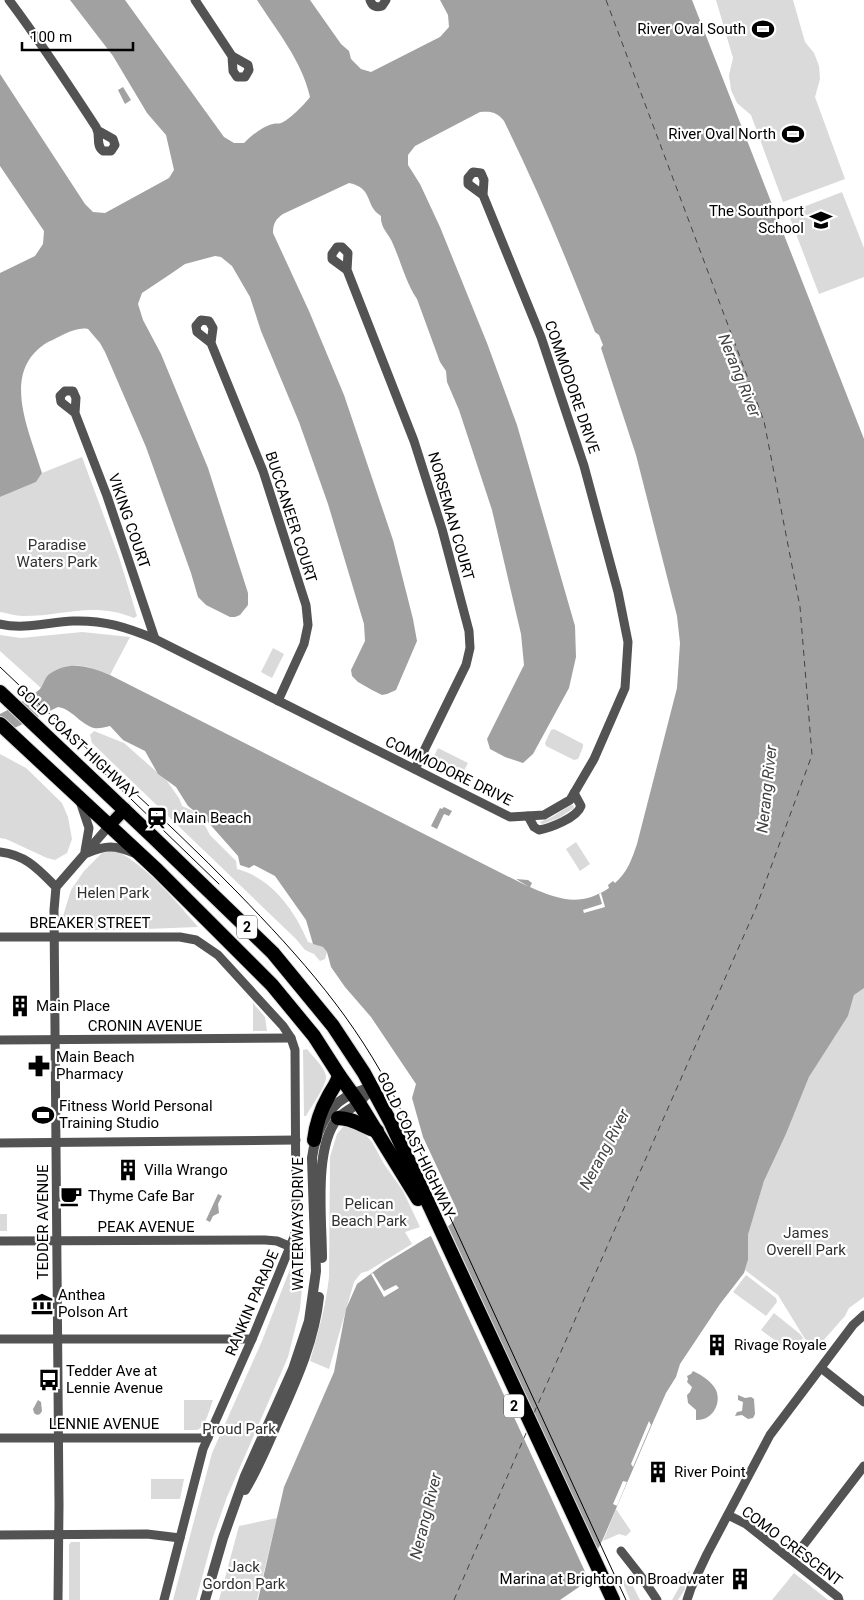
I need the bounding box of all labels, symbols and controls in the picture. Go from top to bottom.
sports icon: River Oval South [750,16,776,42]
scale bar [22,20,134,52]
place label: River Oval South [637,20,746,38]
text: 100 m [30,28,72,46]
sports icon: River Oval North [780,121,806,147]
place label: River Oval North [668,125,776,143]
place label: The Southport School [709,202,804,237]
school or university icon: The Southport School [808,207,834,233]
street label: COMMODORE DRIVE [541,318,603,456]
water label: Nerang River [714,331,765,420]
street label: BUCCANEER COURT [261,449,321,585]
street label: NORSEMAN COURT [424,450,478,582]
street label: VIKING COURT [104,471,154,571]
park label: Paradise Waters Park [17,536,98,571]
street label: GOLD COAST HIGHWAY [12,681,142,803]
street label: COMMODORE DRIVE [382,732,516,810]
water label: Nerang River [752,743,781,834]
station icon: Main Beach [144,805,170,831]
place label: Main Beach [173,809,251,827]
park label: Helen Park [77,884,150,902]
street label: BREAKER STREET [29,914,151,932]
road number: 2 [237,916,257,939]
building icon: Main Place [7,993,33,1019]
place label: Main Place [36,997,110,1015]
street label: CRONIN AVENUE [88,1017,203,1035]
place label: Main Beach Pharmacy [56,1048,134,1083]
pharmacy icon: Main Beach Pharmacy [26,1053,52,1079]
street label: GOLD COAST HIGHWAY [373,1069,459,1221]
place label: Fitness World Personal Training Studio [59,1097,213,1132]
sports icon: Fitness World Personal Training Studio [30,1102,56,1128]
water label: Nerang River [575,1105,634,1193]
building icon: Villa Wrango [115,1157,141,1183]
street label: WATERWAYS DRIVE [289,1157,307,1291]
place label: Villa Wrango [144,1161,228,1179]
street label: TEDDER AVENUE [34,1164,52,1279]
cafe icon: Thyme Cafe Bar [58,1183,84,1209]
place label: Thyme Cafe Bar [88,1187,194,1205]
park label: Pelican Beach Park [331,1195,407,1230]
street label: PEAK AVENUE [97,1218,195,1236]
park label: James Overell Park [766,1224,846,1259]
street label: RANKIN PARADE [222,1247,283,1359]
place label: Anthea Polson Art [58,1286,128,1321]
museum icon: Anthea Polson Art [29,1291,55,1317]
building icon: Rivage Royale [704,1332,730,1358]
place label: Rivage Royale [734,1336,827,1354]
place label: Tedder Ave at Lennie Avenue [66,1362,163,1397]
bus stop icon: Tedder Ave at Lennie Avenue [36,1367,62,1393]
road number: 2 [504,1394,524,1418]
street label: LENNIE AVENUE [49,1415,160,1433]
park label: Proud Park [202,1420,276,1438]
building icon: River Point [645,1459,671,1485]
place label: River Point [674,1463,746,1481]
water label: Nerang River [406,1470,446,1561]
street label: COMO CRESCENT [738,1502,846,1590]
park label: Jack Gordon Park [203,1558,286,1593]
building icon: Marina at Brighton on Broadwater [727,1566,753,1592]
place label: Marina at Brighton on Broadwater [500,1570,724,1588]

